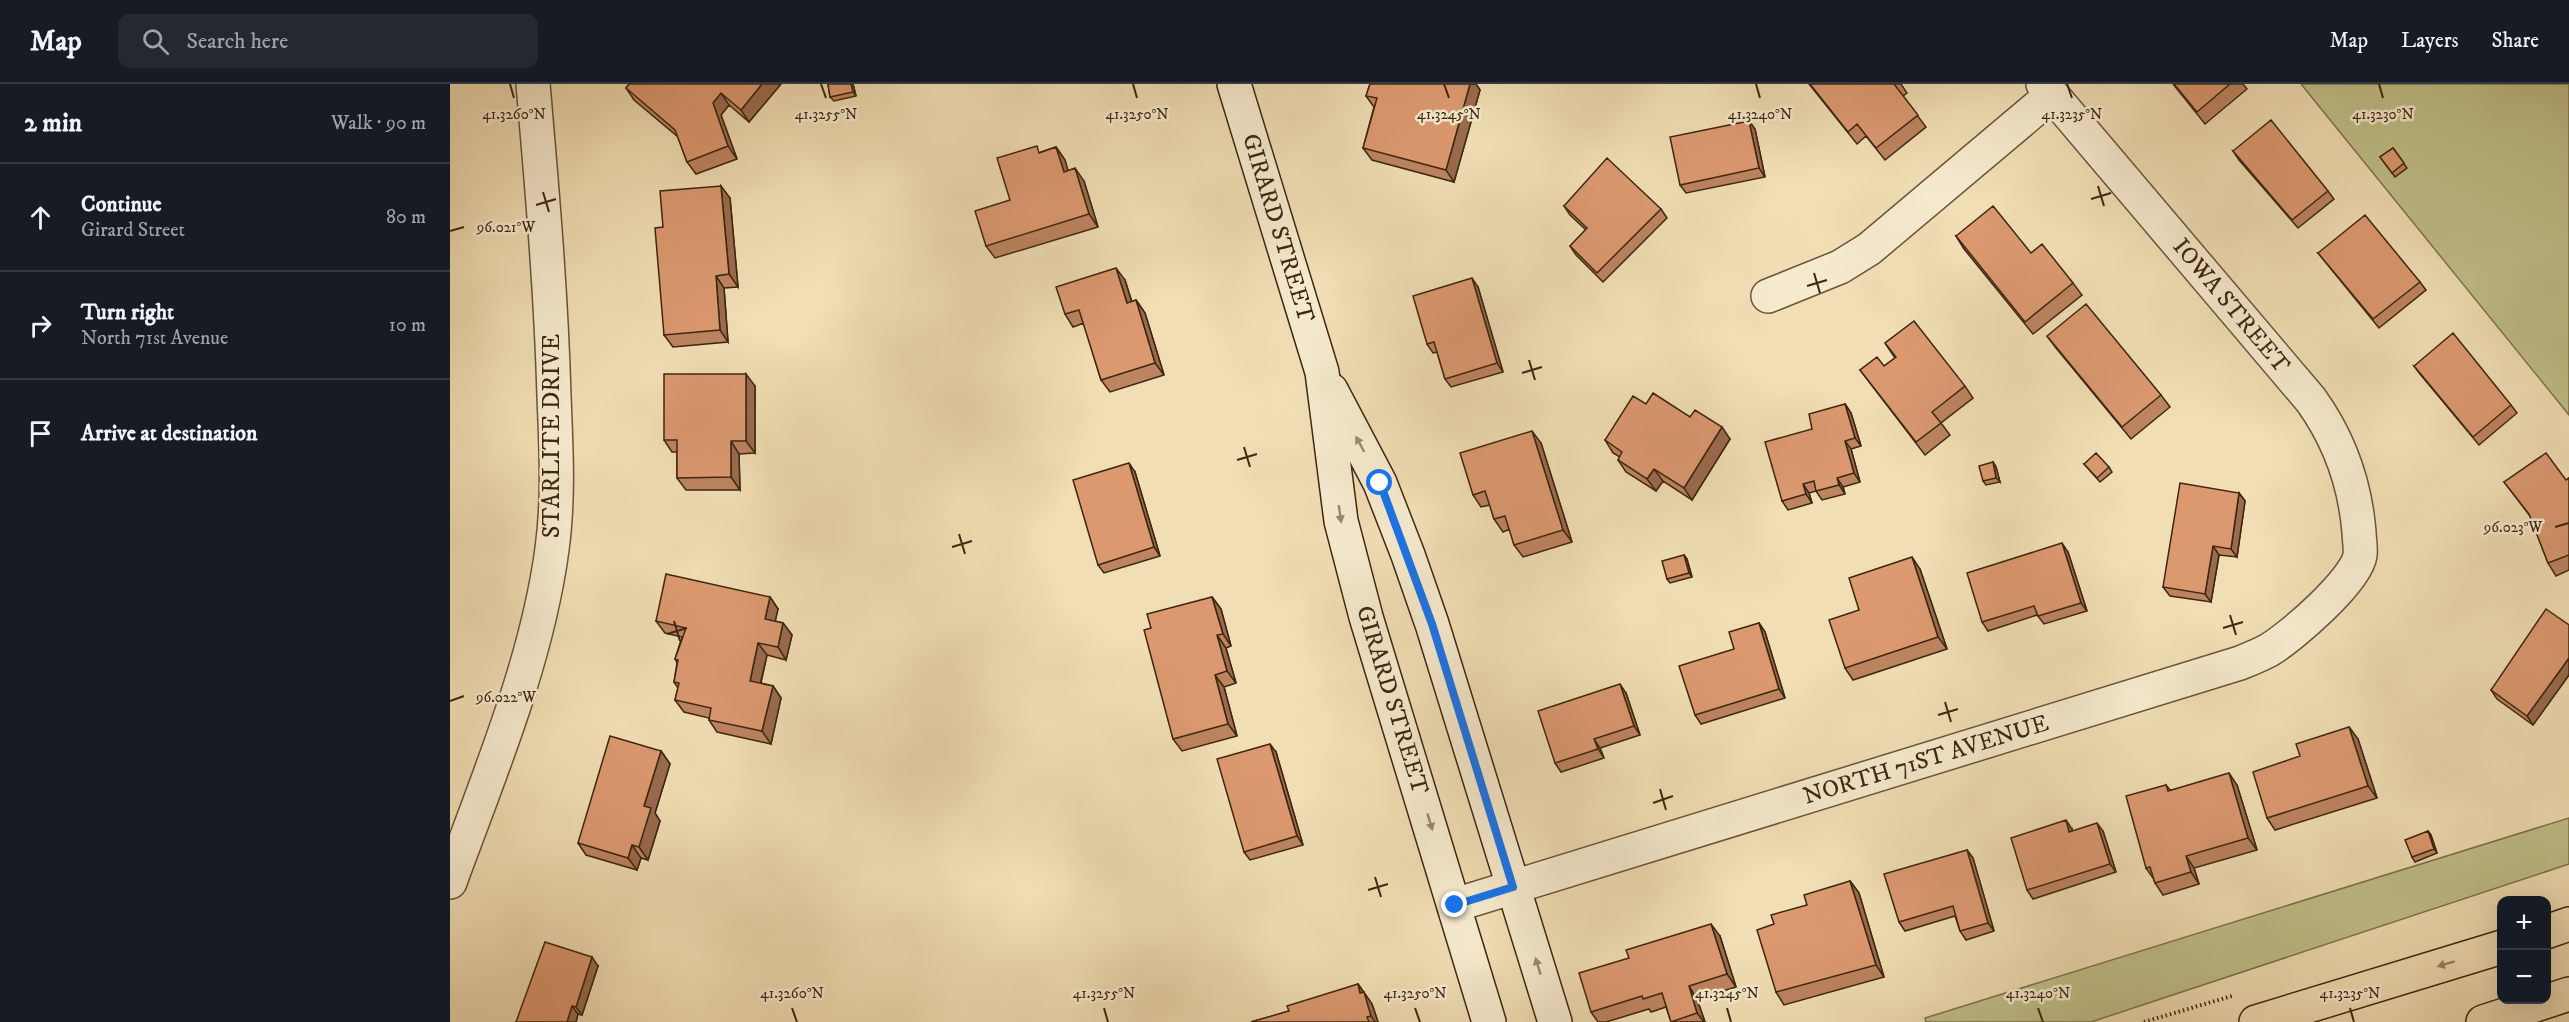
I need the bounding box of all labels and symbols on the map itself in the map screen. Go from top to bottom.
text: 41.3260°N [482,105,546,124]
text: 41.3255°N [795,105,857,124]
text: 41.3250°N [1105,105,1169,124]
text: 41.3245°N [1417,105,1481,124]
text: 41.3240°N [1728,105,1792,124]
text: 41.3235°N [2042,105,2102,124]
text: 41.3230°N [2352,105,2414,124]
street label: GIRARD STREET [1235,130,1321,326]
text: 96.021°W [476,218,535,237]
street label: IOWA STREET [2166,232,2296,380]
street label: STARLITE DRIVE [537,334,567,538]
one-way arrow [1355,435,1365,452]
route start [1366,469,1392,495]
one-way arrow [1336,504,1345,523]
text: 96.023°W [2483,518,2542,537]
street label: GIRARD STREET [1349,602,1435,798]
text: 96.022°W [475,688,536,707]
street label: NORTH 71ST AVENUE [1800,708,2052,812]
one-way arrow [1426,813,1435,831]
route end [1441,891,1467,917]
one-way arrow [1533,957,1542,975]
one-way arrow [2437,960,2455,969]
text: 41.3260°N [760,984,824,1003]
text: 41.3255°N [1073,984,1135,1003]
text: 41.3250°N [1383,984,1447,1003]
text: 41.3245°N [1695,984,1759,1003]
text: 41.3240°N [2006,984,2070,1003]
text: 41.3235°N [2320,984,2380,1003]

